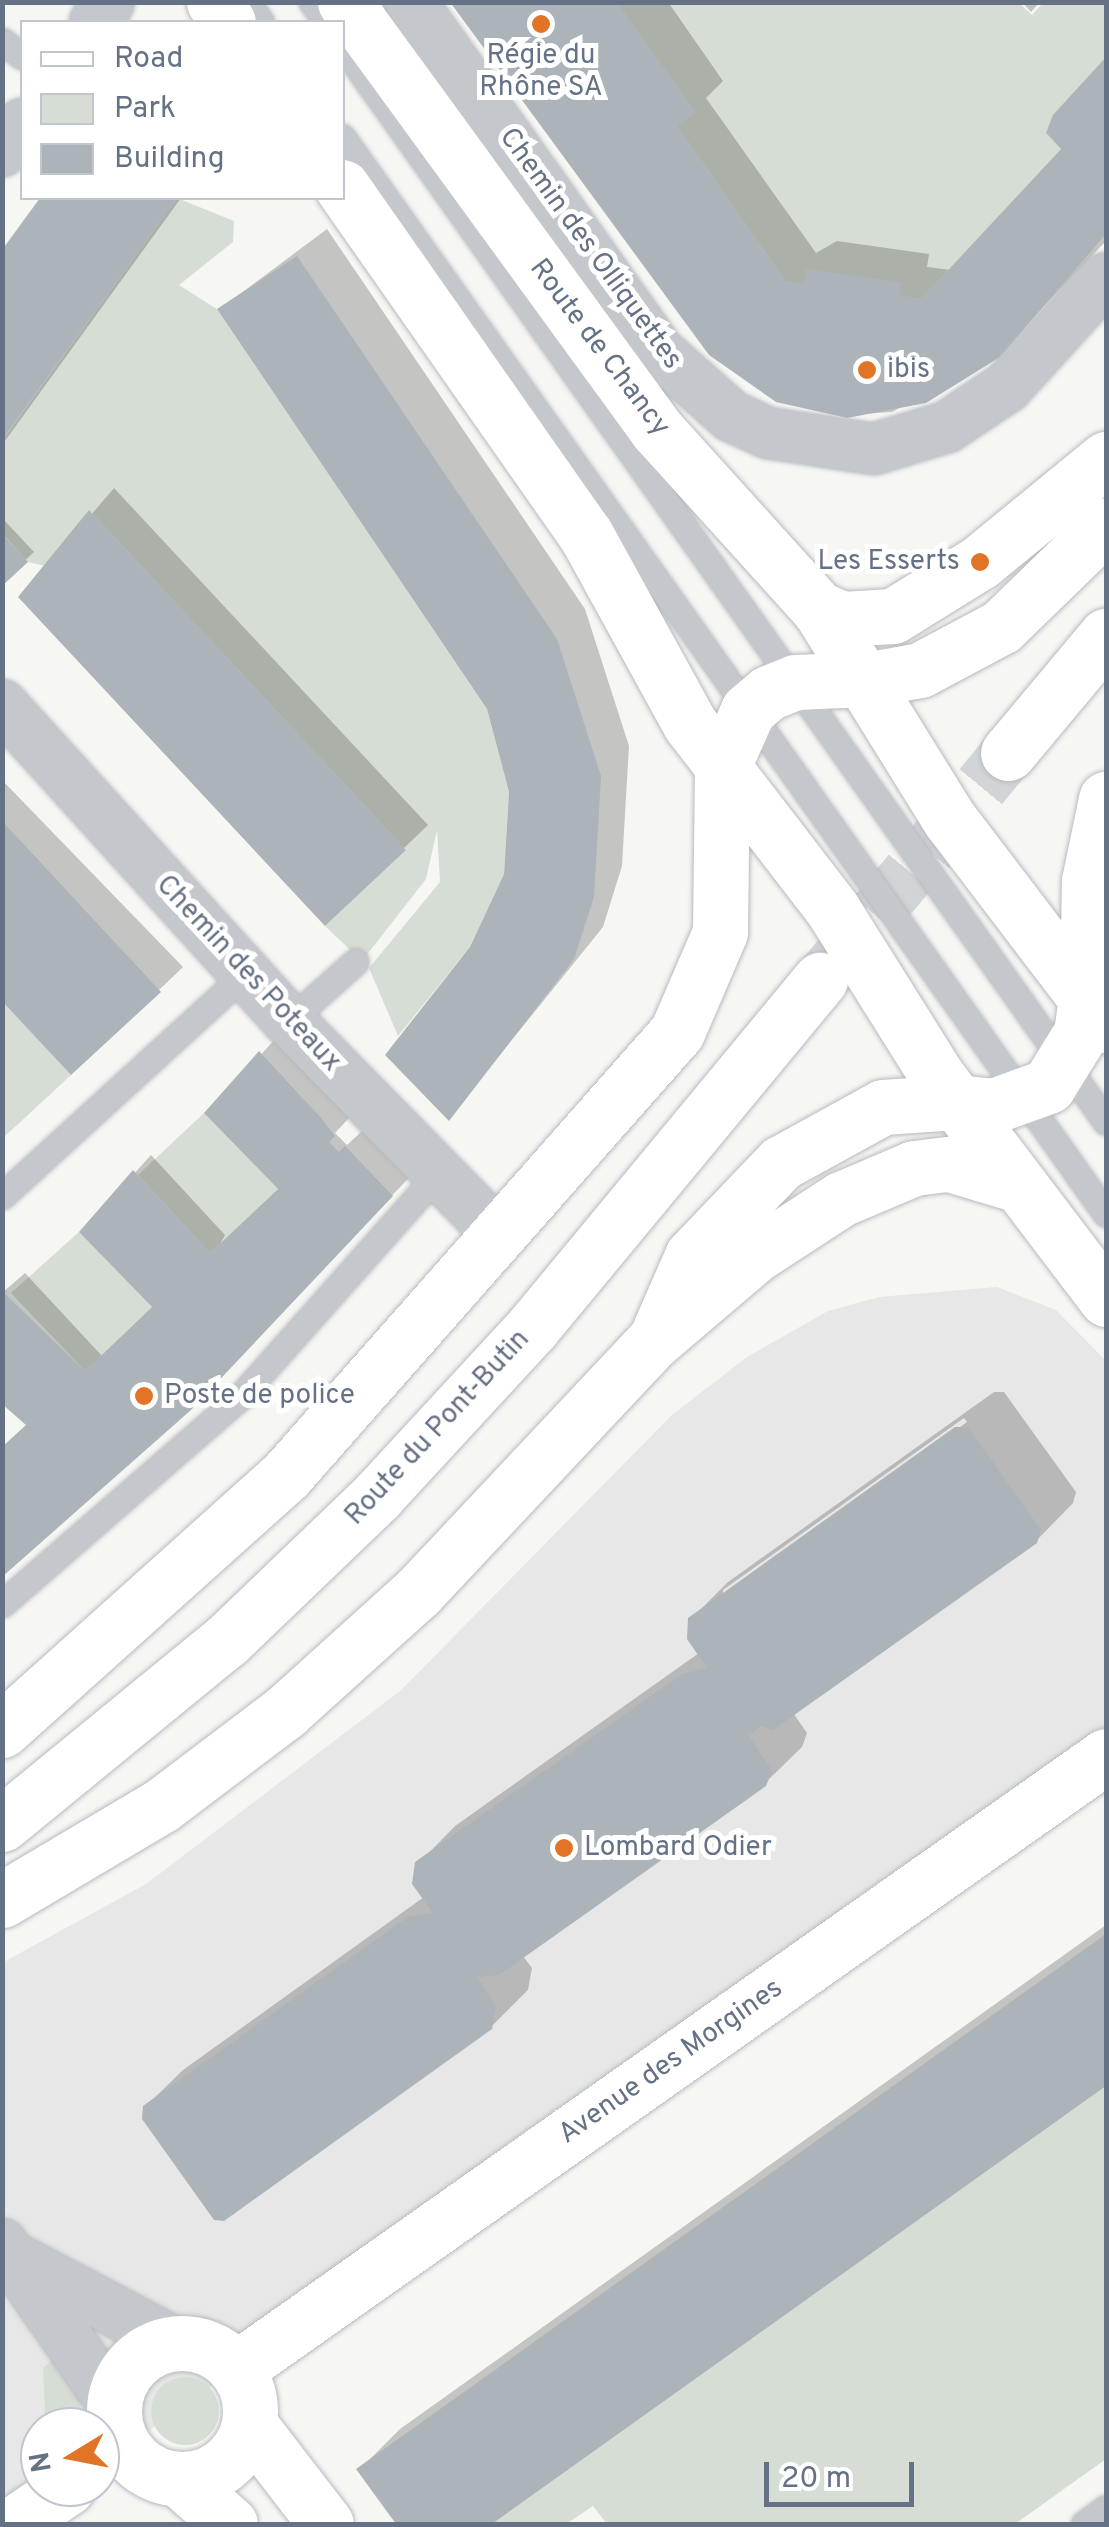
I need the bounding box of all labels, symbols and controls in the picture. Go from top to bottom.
marker: Régie du Rhône SA [530,13,552,35]
legend [20,20,345,200]
place label: Régie du Rhône SA [479,39,603,105]
text: Road [114,41,183,78]
text: Park [114,91,176,128]
street label: Chemin des Olliquettes [491,122,689,376]
text: Building [114,141,225,178]
street label: Route de Chancy [521,253,677,443]
place label: ibis [887,353,930,387]
marker: ibis [856,359,878,381]
place label: Les Esserts [817,545,960,579]
marker: Les Esserts [969,551,991,573]
street label: Chemin des Poteaux [148,869,348,1079]
street label: Route du Pont-Butin [339,1323,537,1533]
place label: Poste de police [164,1379,355,1413]
marker: Poste de police [133,1385,155,1407]
place label: Lombard Odier [584,1831,772,1865]
marker: Lombard Odier [553,1837,575,1859]
street label: Avenue des Morgines [553,1972,789,2152]
north arrow [20,2407,120,2507]
scale bar [769,2442,919,2504]
text: N [23,2449,62,2475]
text: 20 m [781,2461,851,2498]

